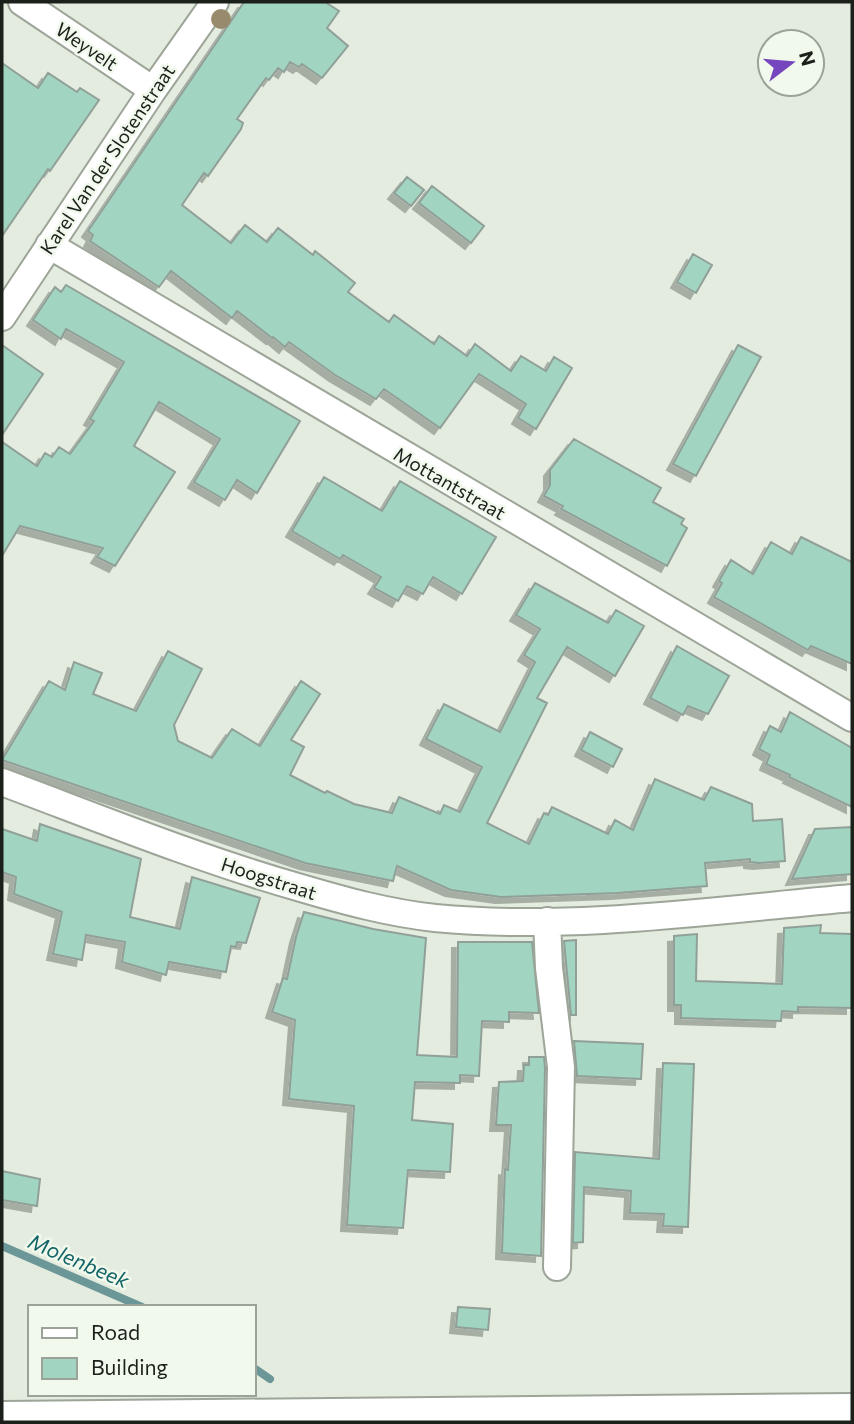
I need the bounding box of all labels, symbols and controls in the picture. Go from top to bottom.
street label: Weyvelt [52,17,122,75]
north arrow [756,28,826,98]
text: N [795,48,821,68]
street label: Karel Van der Slotenstraat [35,59,179,258]
street label: Mottantstraat [390,442,510,524]
street label: Hoogstraat [219,852,320,904]
water label: Molenbeek [25,1228,134,1293]
legend [28,1305,256,1396]
text: Road [91,1319,140,1344]
text: Building [91,1354,168,1379]

